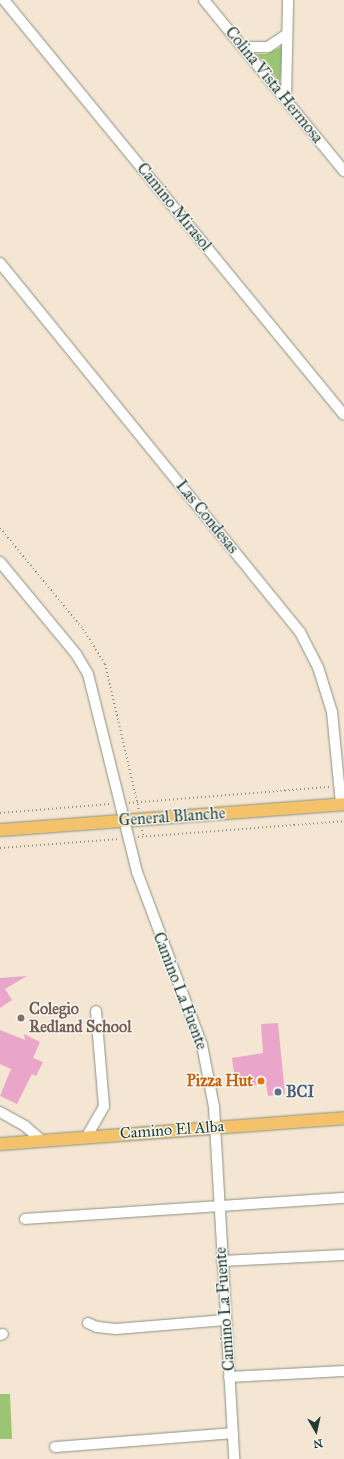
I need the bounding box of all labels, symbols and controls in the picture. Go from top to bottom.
street label: Colina Vista Hermosa [221,23,327,147]
street label: Camino Mirasol [133,159,215,255]
street label: Las Condesas [172,476,242,558]
street label: General Blanche [118,804,226,830]
street label: Camino La Fuente [149,930,211,1052]
place label: Colegio Redland School [29,999,131,1037]
marker: Colegio Redland School [16,1013,26,1023]
place label: Pizza Hut [187,1071,253,1091]
marker: Pizza Hut [256,1076,266,1086]
place label: BCI [286,1082,314,1102]
marker: BCI [273,1087,283,1097]
street label: Camino El Alba [119,1117,225,1143]
street label: Camino La Fuente [211,1246,239,1372]
north arrow [296,1411,336,1451]
text: N [312,1436,324,1450]

